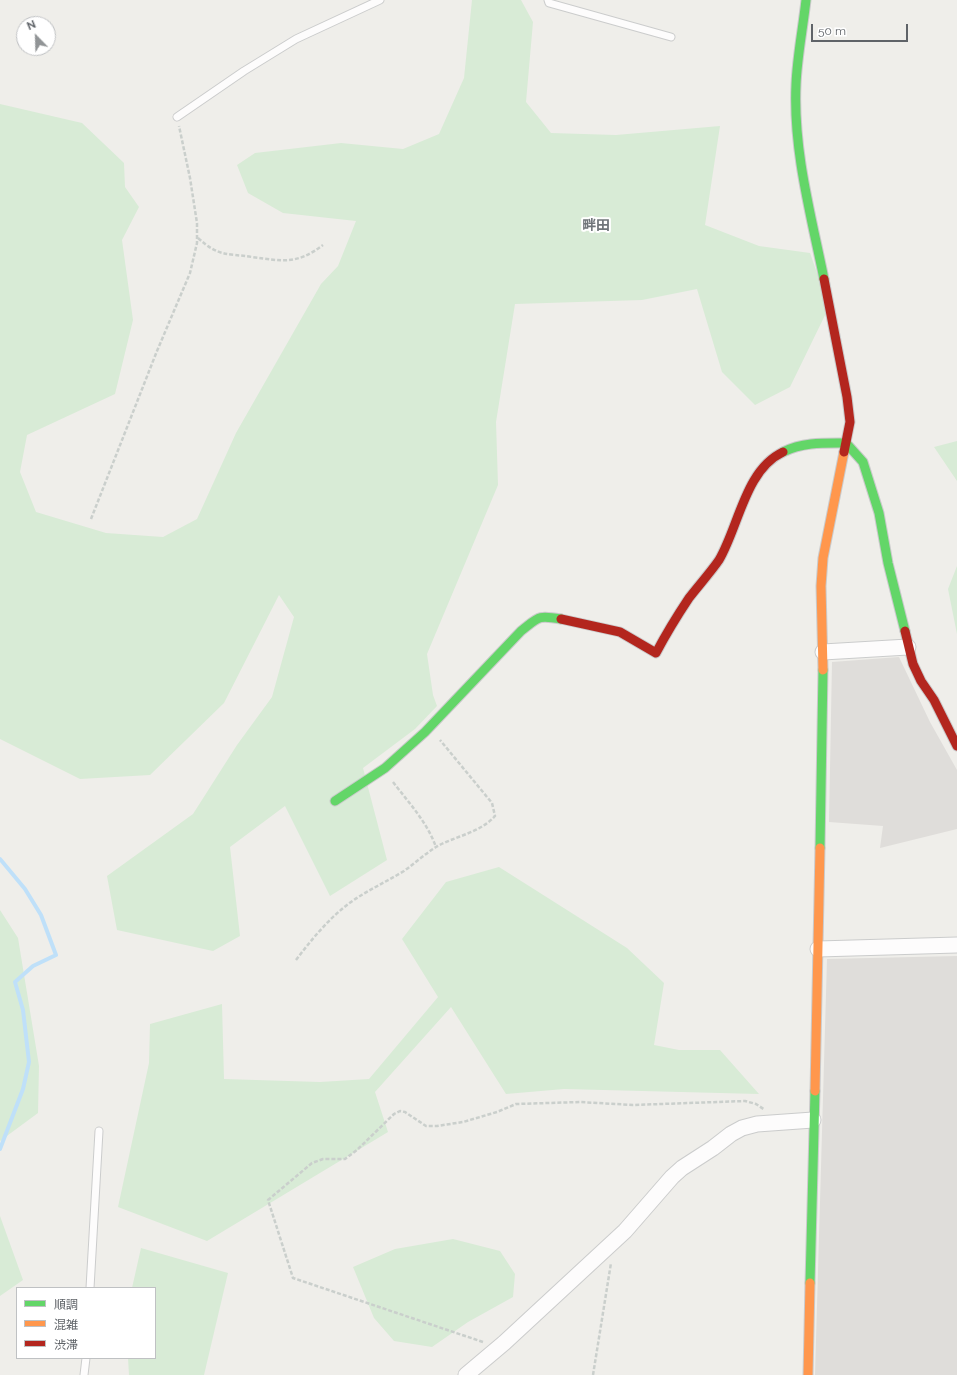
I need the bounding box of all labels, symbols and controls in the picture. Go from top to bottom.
north arrow [16,16,56,56]
scale bar [813,16,910,42]
text: N [25,18,38,33]
text: 50 m [818,24,846,38]
district label: 畔田 [582,218,610,234]
legend [16,1287,156,1359]
text: 順調 [54,1298,78,1312]
text: 混雑 [54,1318,78,1332]
text: 渋滞 [54,1338,78,1352]

